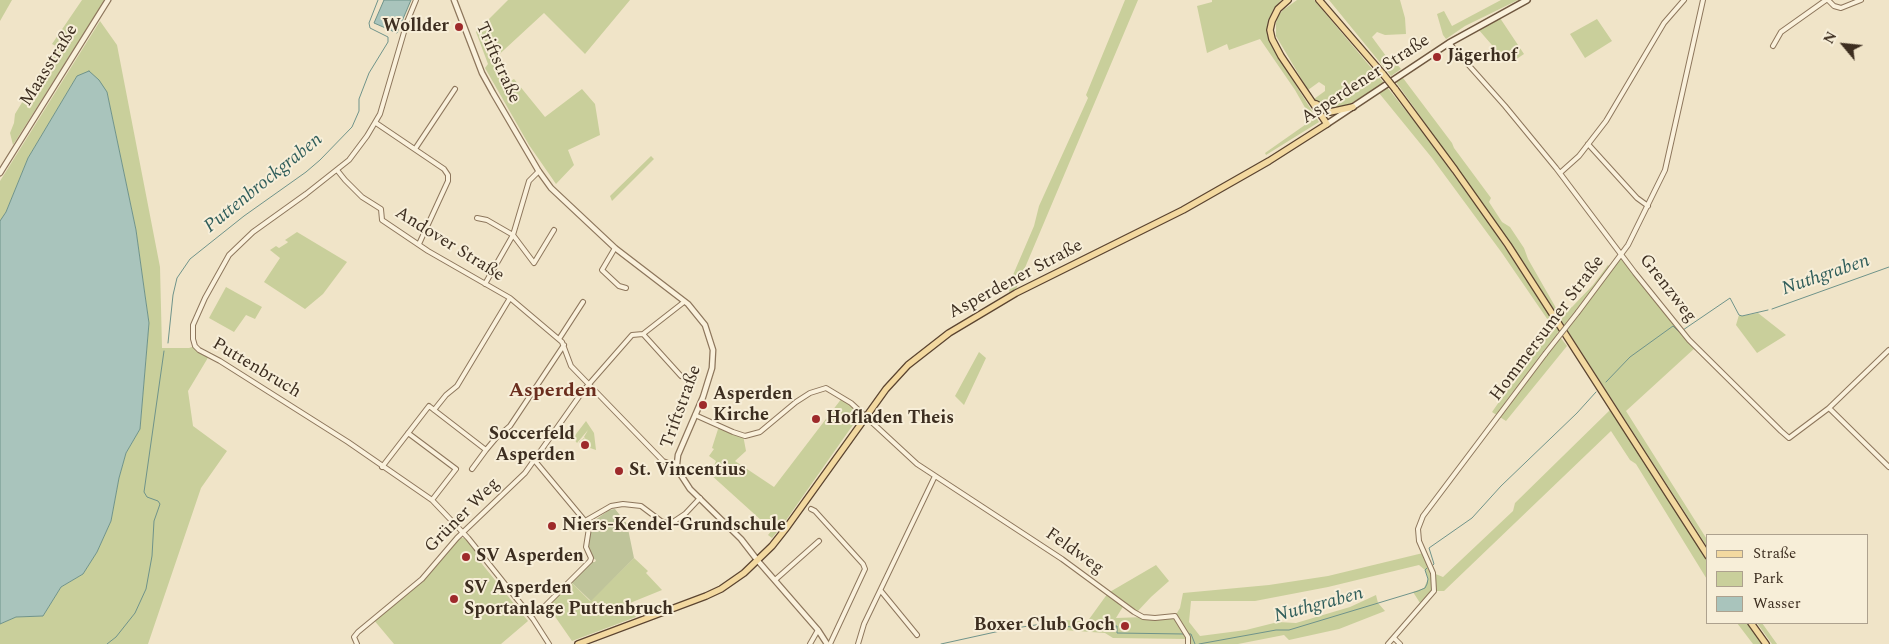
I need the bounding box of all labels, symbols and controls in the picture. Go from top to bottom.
place label: Wollder [382,16,449,38]
street label: Triftstraße [469,19,525,107]
north arrow [1819,20,1869,70]
street label: Maasstraße [16,21,84,111]
marker: Wollder [453,21,465,33]
text: N [1818,28,1842,48]
street label: Asperdener Straße [1298,30,1434,130]
place label: Jägerhof [1447,46,1517,68]
marker: Jägerhof [1431,51,1443,63]
water label: Puttenbrockgraben [200,129,328,239]
street label: Andover Straße [390,203,508,287]
street label: Asperdener Straße [945,236,1087,324]
water label: Nuthgraben [1779,250,1873,302]
street label: Grenzweg [1634,251,1700,327]
street label: Hommersumer Straße [1486,252,1610,406]
street label: Puttenbruch [208,334,304,404]
street label: Triftstraße [657,363,707,451]
district label: Asperden [509,380,597,404]
place label: Asperden Kirche [713,384,793,426]
marker: Asperden Kirche [697,399,709,411]
place label: Hofladen Theis [826,408,954,430]
marker: Hofladen Theis [810,413,822,425]
place label: Soccerfeld Asperden [489,424,575,466]
marker: Soccerfeld Asperden [579,439,591,451]
place label: St. Vincentius [629,460,746,482]
marker: St. Vincentius [613,465,625,477]
street label: Grüner Weg [421,474,505,558]
place label: Niers-Kendel-Grundschule [562,515,786,537]
marker: Niers-Kendel-Grundschule [546,520,558,532]
street label: Feldweg [1040,524,1108,580]
legend [1706,534,1869,624]
text: Straße [1753,542,1796,565]
place label: SV Asperden [476,546,584,568]
marker: SV Asperden [460,551,472,563]
text: Park [1753,567,1784,590]
place label: SV Asperden Sportanlage Puttenbruch [464,578,673,620]
water label: Nuthgraben [1272,583,1366,629]
text: Wasser [1753,592,1801,615]
marker: SV Asperden Sportanlage Puttenbruch [448,593,460,605]
place label: Boxer Club Goch [974,615,1115,637]
marker: Boxer Club Goch [1119,620,1131,632]

